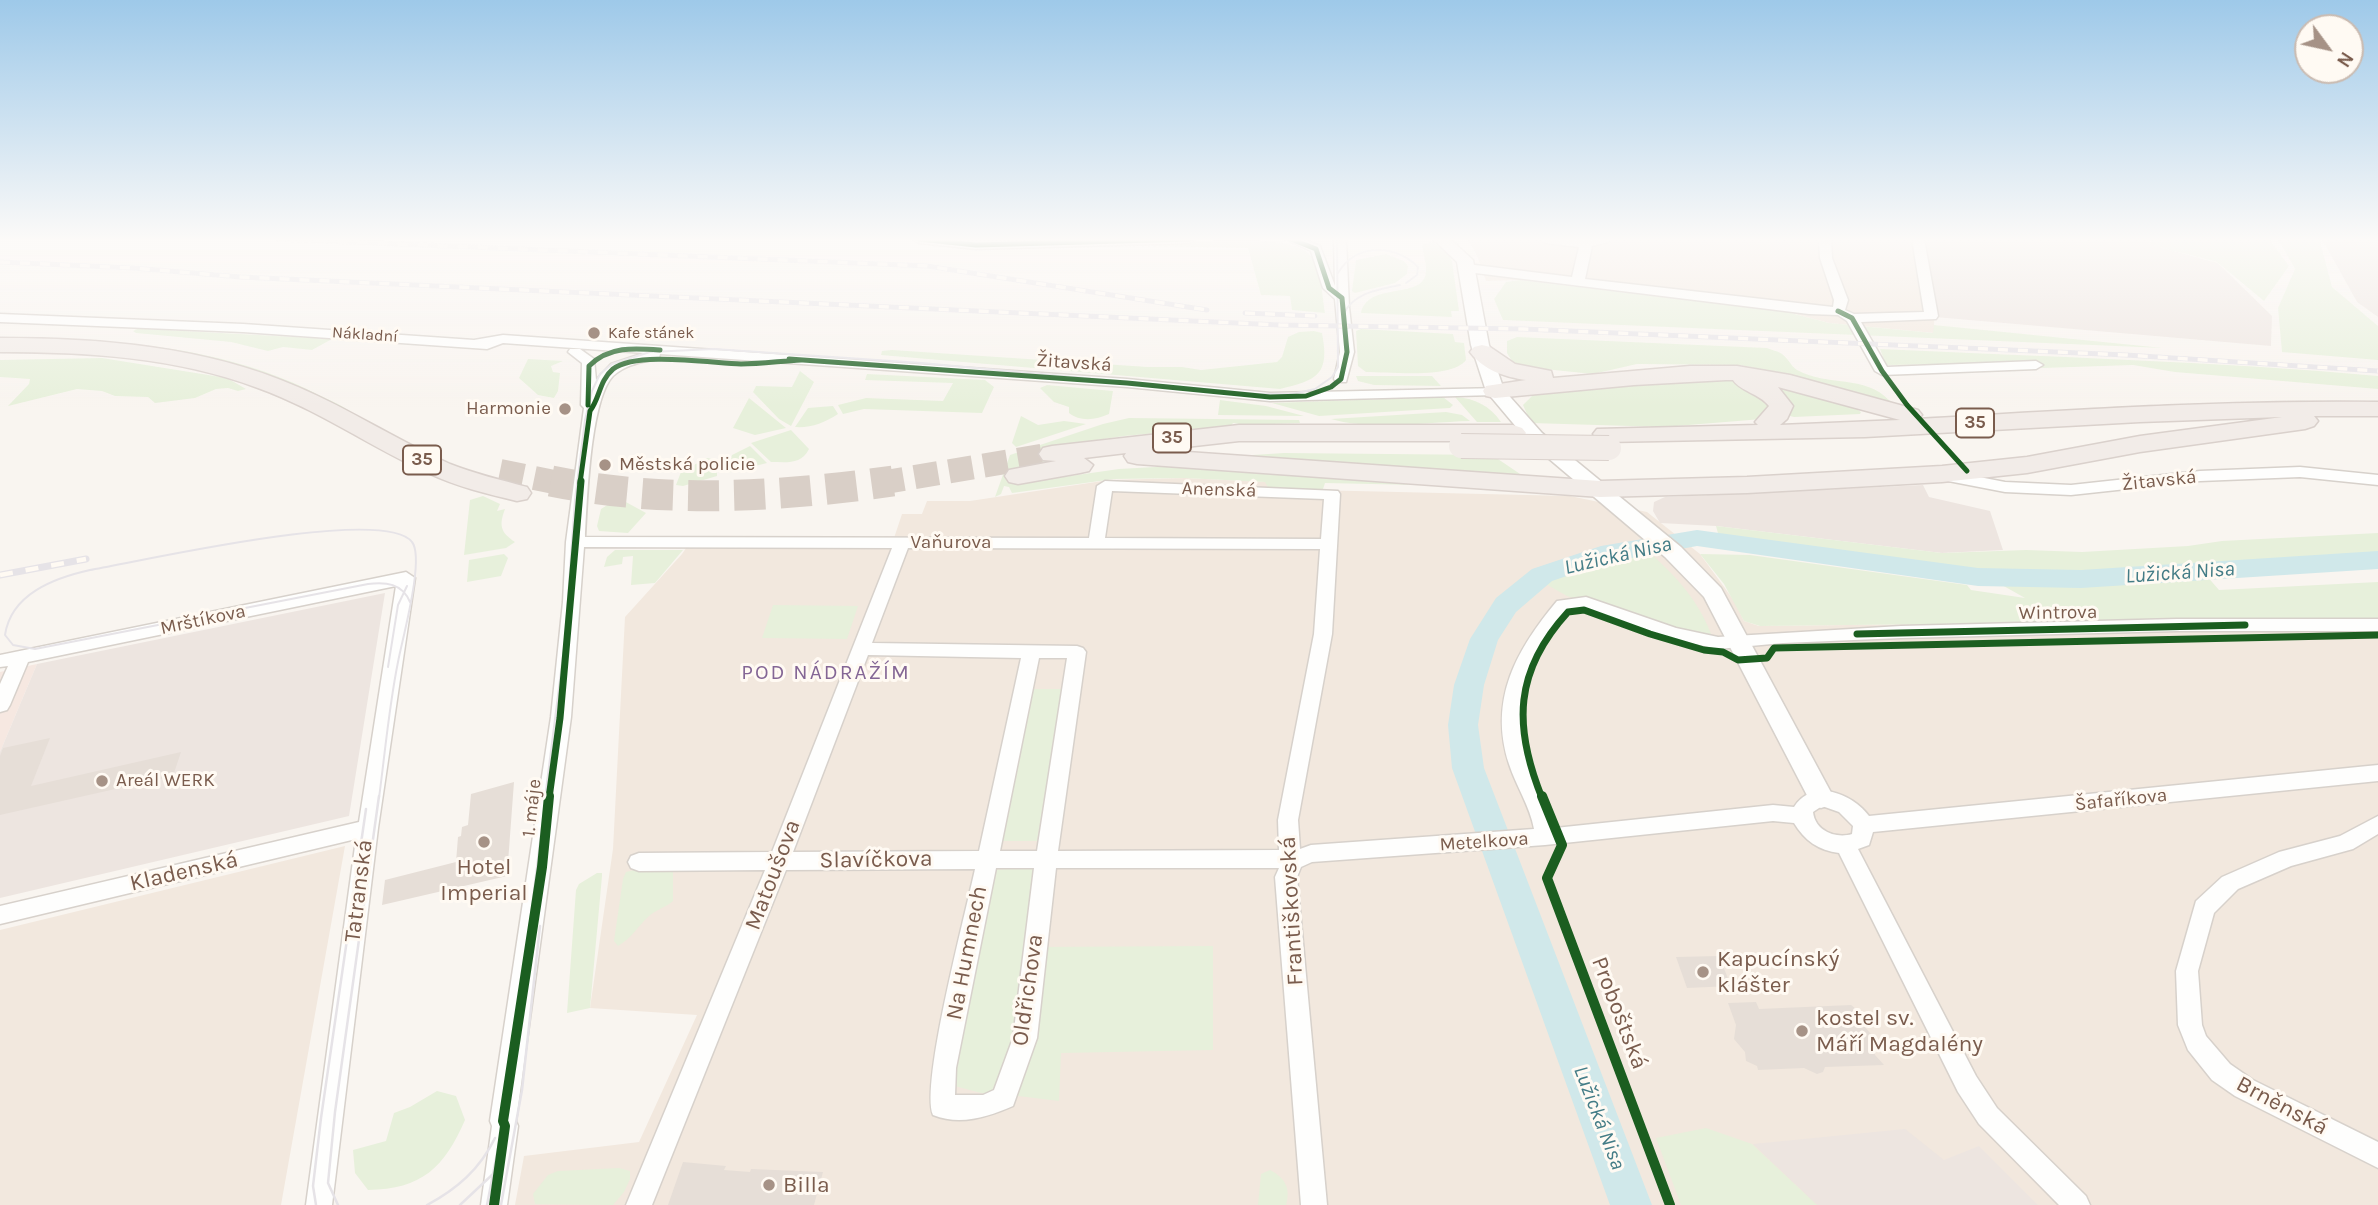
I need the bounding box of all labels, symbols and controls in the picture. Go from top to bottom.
north arrow [2294,14,2364,84]
text: N [2332,48,2358,71]
street label: Nákladní [331,323,399,347]
place label: Kafe stánek [608,323,694,343]
marker: Kafe stánek [586,325,602,341]
street label: Žitavská [1036,349,1112,377]
place label: Harmonie [466,398,551,420]
marker: Harmonie [557,401,573,417]
road number: 35 [1956,408,1994,438]
road number: 35 [1153,424,1191,452]
road number: 35 [403,446,441,474]
place label: Městská policie [619,454,755,476]
marker: Městská policie [597,457,613,473]
street label: Žitavská [2120,466,2198,496]
street label: Anenská [1181,477,1257,503]
water label: Lužická Nisa [1562,531,1674,581]
street label: Vaňurova [911,532,991,554]
water label: Lužická Nisa [2125,557,2235,589]
street label: Mrštíkova [158,600,248,640]
street label: Wintrova [2019,601,2097,625]
district label: POD NÁDRAŽÍM [743,660,909,686]
place label: Areál WERK [116,770,215,792]
marker: Areál WERK [94,773,110,789]
street label: 1. máje [518,778,546,838]
street label: Šafaříkova [2074,784,2168,816]
street label: Matoušova [739,816,807,934]
street label: Metelkova [1439,828,1529,856]
marker: Hotel Imperial [476,834,492,850]
street label: Františkovská [1274,836,1310,986]
street label: Tatranská [339,838,379,944]
street label: Slavíčkova [819,845,933,875]
street label: Kladenská [127,846,241,898]
place label: Hotel Imperial [440,853,528,907]
street label: Na Humnech [940,884,994,1022]
street label: Oldřichova [1006,932,1050,1048]
place label: Kapucínský klášter [1717,945,1839,999]
street label: Proboštská [1585,953,1653,1073]
marker: Kapucínský klášter [1695,964,1711,980]
place label: kostel sv. Máří Magdalény [1816,1004,1983,1058]
marker: kostel sv. Máří Magdalény [1794,1023,1810,1039]
water label: Lužická Nisa [1568,1062,1630,1174]
street label: Brněnská [2231,1070,2333,1142]
place label: Billa [783,1171,830,1199]
marker: Billa [761,1177,777,1193]

